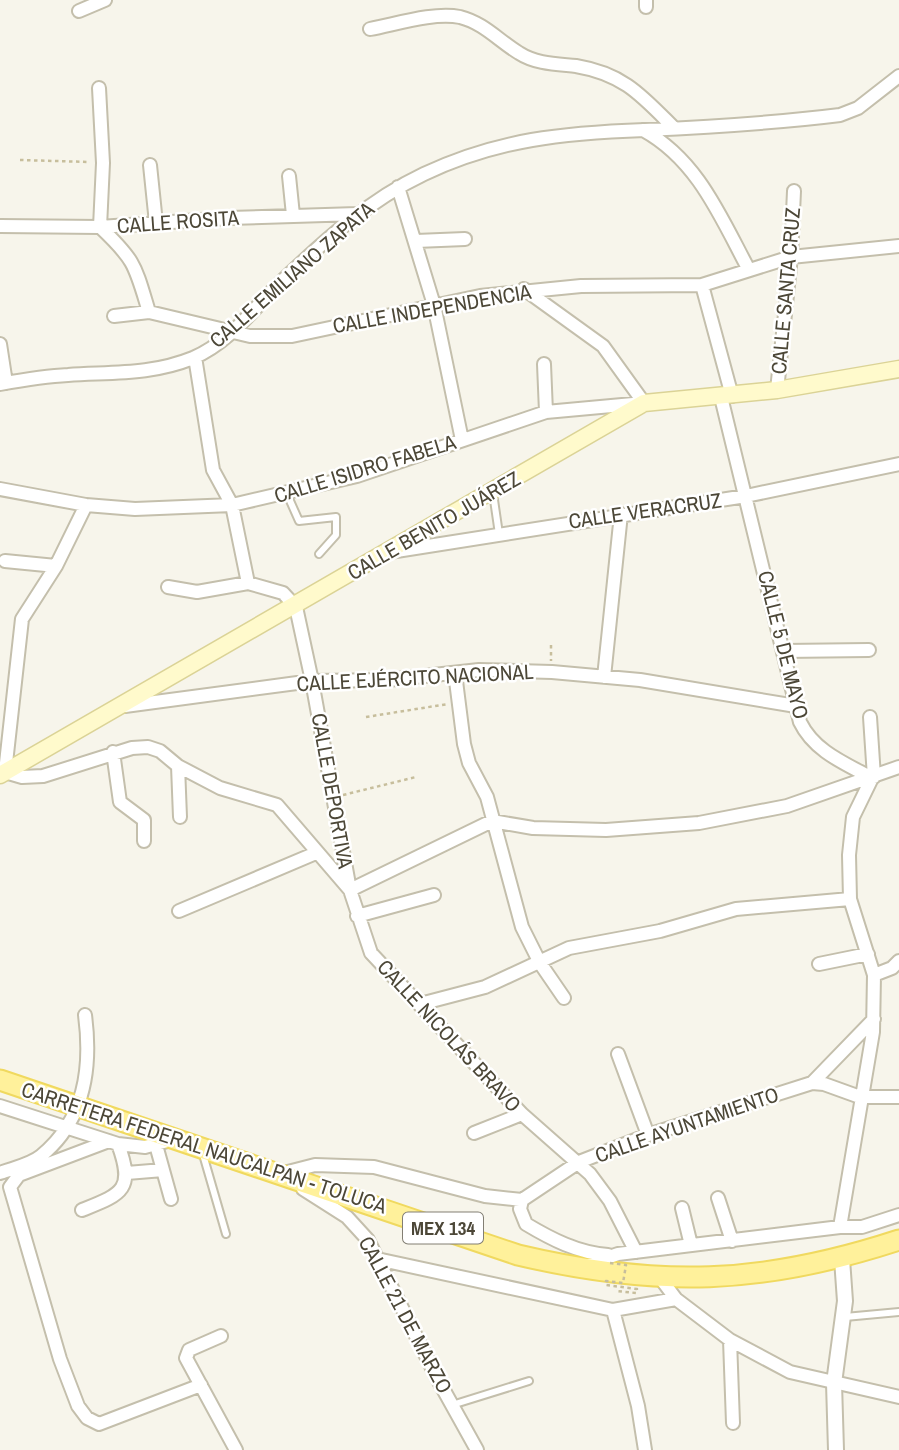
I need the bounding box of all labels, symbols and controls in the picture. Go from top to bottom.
street label: CALLE EMILIANO ZAPATA [203,195,381,354]
street label: CALLE ROSITA [116,203,240,240]
street label: CALLE SANTA CRUZ [764,206,807,375]
street label: CALLE INDEPENDENCIA [330,277,534,340]
street label: CALLE ISIDRO FABELA [270,427,460,510]
street label: CALLE BENITO JUÁREZ [342,464,526,587]
street label: CALLE VERACRUZ [567,485,724,536]
street label: CALLE 5 DE MAYO [751,568,816,722]
street label: CALLE EJÉRCITO NACIONAL [296,657,535,698]
street label: CALLE DEPORTIVA [305,711,361,871]
street label: CALLE NICOLÁS BRAVO [371,953,528,1118]
street label: CARRETERA FEDERAL NAUCALPAN - TOLUCA [18,1075,391,1221]
street label: CALLE AYUNTAMIENTO [591,1079,783,1170]
road number: MEX 134 [403,1212,483,1244]
street label: CALLE 21 DE MARZO [352,1231,459,1398]

